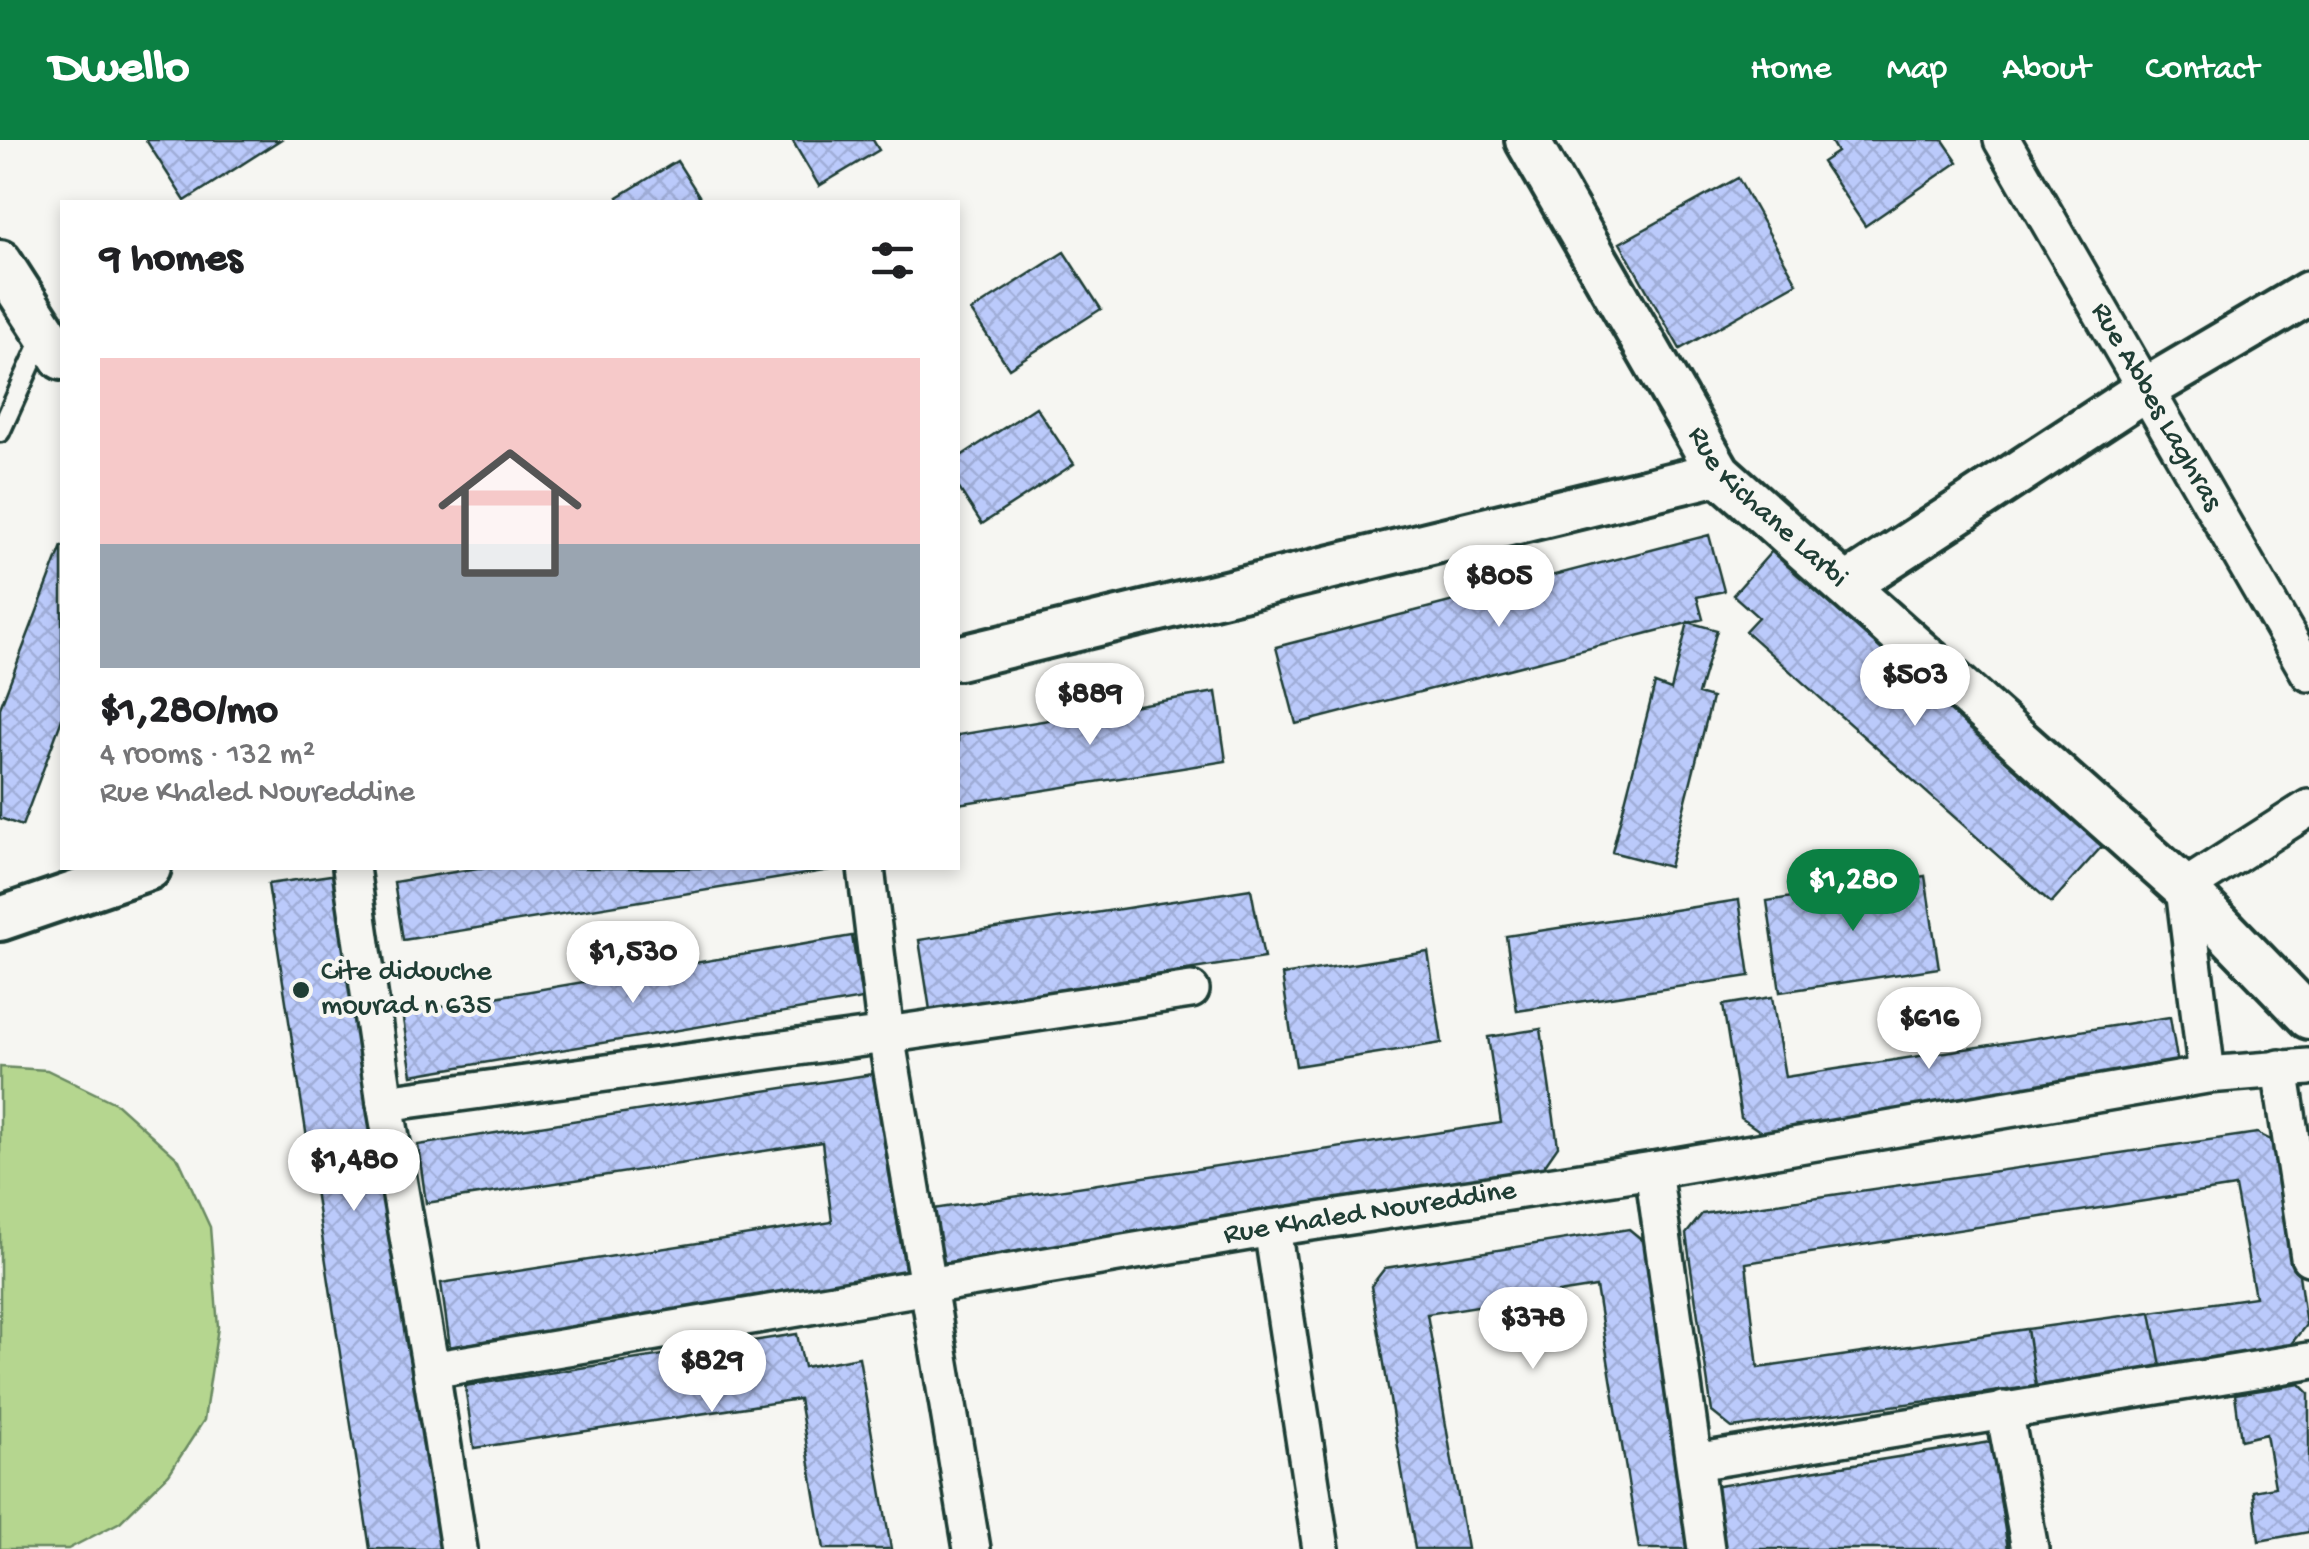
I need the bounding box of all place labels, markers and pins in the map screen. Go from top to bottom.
pin: $805 [1440,545,1558,630]
pin: $503 [1856,644,1974,729]
pin: $889 [1031,663,1149,748]
pin: $1,280 [1772,849,1934,934]
pin: $1,530 [552,921,714,1006]
place label: Cite didouche mourad n 635 [321,956,492,1025]
marker: Cite didouche mourad n 635 [290,979,312,1001]
pin: $616 [1870,987,1988,1072]
pin: $1,480 [273,1129,435,1214]
pin: $378 [1474,1287,1592,1372]
pin: $829 [653,1330,771,1415]

